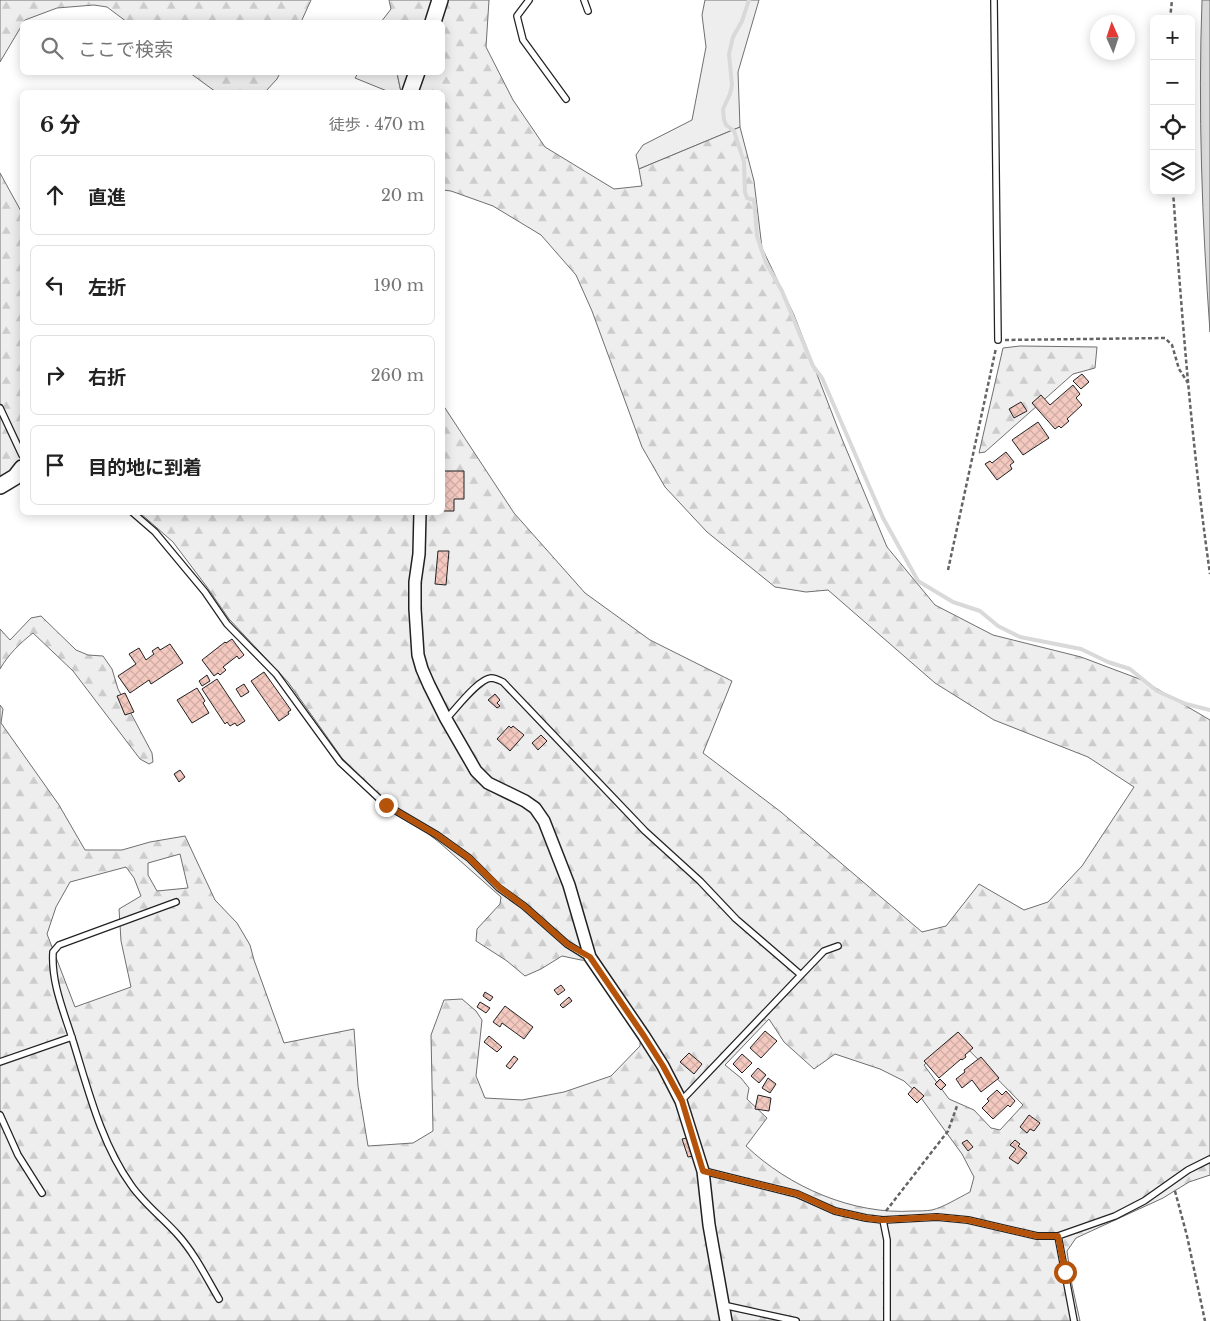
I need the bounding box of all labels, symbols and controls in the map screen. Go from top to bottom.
north arrow [1090,15,1135,60]
map controls [1150,15,1195,195]
button: + [1150,15,1195,60]
search box [20,20,445,75]
icon: search [38,34,66,62]
text: ここで検索 [78,38,173,61]
button: − [1150,60,1195,105]
button: locate [1150,105,1195,150]
text: 6 分 [40,112,81,138]
text: 徒歩 · 470 m [329,114,425,134]
button: layers [1150,150,1195,195]
icon: ahead [41,181,69,209]
text: 20 m [381,185,424,205]
text: 直進 [88,186,126,209]
icon: left [41,271,69,299]
text: 190 m [373,275,424,295]
text: 左折 [88,276,126,299]
icon: right [41,361,69,389]
text: 260 m [371,365,424,385]
text: 右折 [88,366,126,389]
icon: arrive [41,451,69,479]
text: 目的地に到着 [88,456,202,479]
route end [375,794,398,817]
route start [1054,1261,1077,1284]

